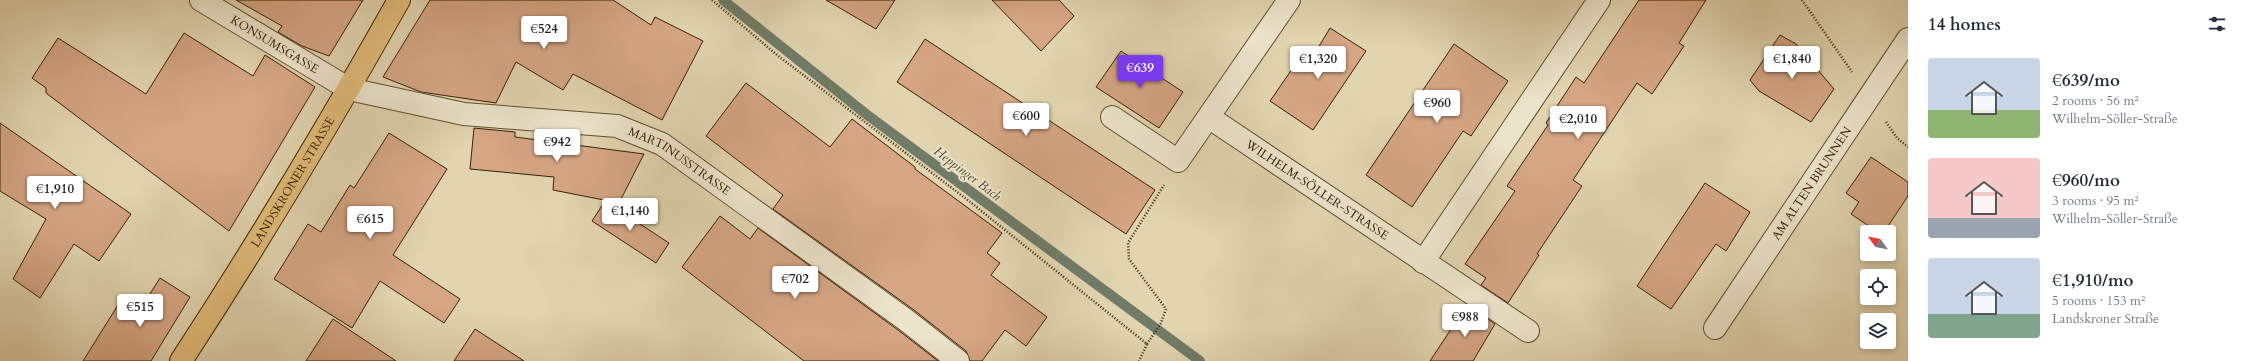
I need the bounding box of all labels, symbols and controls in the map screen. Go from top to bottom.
street label: KONSUMSGASSE [228,12,322,77]
text: 14 homes [1928,13,2001,36]
icon: filters [2206,13,2228,35]
pin: €524 [520,16,568,50]
text: €524 [530,20,558,38]
pin: €1,320 [1285,46,1351,80]
pin: €1,840 [1759,46,1825,80]
text: €1,320 [1299,50,1337,68]
text: €1,840 [1773,50,1811,68]
pin: €639 [1116,55,1164,89]
text: €639 [1126,59,1154,77]
text: €639/mo [2052,69,2120,92]
icon: home [1960,74,2008,122]
pin: €960 [1413,90,1461,124]
text: 2 rooms · 56 m² [2052,92,2139,110]
text: €960 [1423,94,1451,112]
pin: €600 [1002,103,1050,137]
pin: €2,010 [1545,106,1611,140]
text: €600 [1012,107,1040,125]
text: €2,010 [1559,110,1597,128]
text: Wilhelm-Söller-Straße [2052,110,2178,128]
street label: LANDSKRONER STRASSE [247,114,338,250]
street label: MARTINUSSTRASSE [626,123,734,199]
street label: AM ALTEN BRUNNEN [1768,123,1856,243]
pin: €942 [533,129,581,163]
text: €942 [543,133,571,151]
street label: WILHELM-SÖLLER-STRASSE [1242,136,1392,244]
water label: Heppinger Bach [930,142,1005,206]
text: €960/mo [2052,169,2120,192]
icon: home [1960,174,2008,222]
pin: €1,910 [22,176,88,210]
text: €1,910 [36,180,74,198]
text: 3 rooms · 95 m² [2052,192,2139,210]
pin: €1,140 [597,198,663,232]
text: €1,140 [611,202,649,220]
pin: €615 [346,206,394,240]
text: €615 [356,210,384,228]
text: Wilhelm-Söller-Straße [2052,210,2178,228]
north arrow [1860,225,1896,261]
map controls [1860,225,1896,349]
pin: €702 [771,266,819,300]
button: locate [1860,269,1896,305]
text: €1,910/mo [2052,269,2134,292]
text: €702 [781,270,809,288]
icon: home [1960,274,2008,322]
text: 5 rooms · 153 m² [2052,292,2145,310]
pin: €515 [116,294,164,328]
text: €515 [126,298,154,316]
pin: €988 [1441,304,1489,338]
text: €988 [1451,308,1479,326]
text: Landskroner Straße [2052,310,2159,328]
button: layers [1860,313,1896,349]

